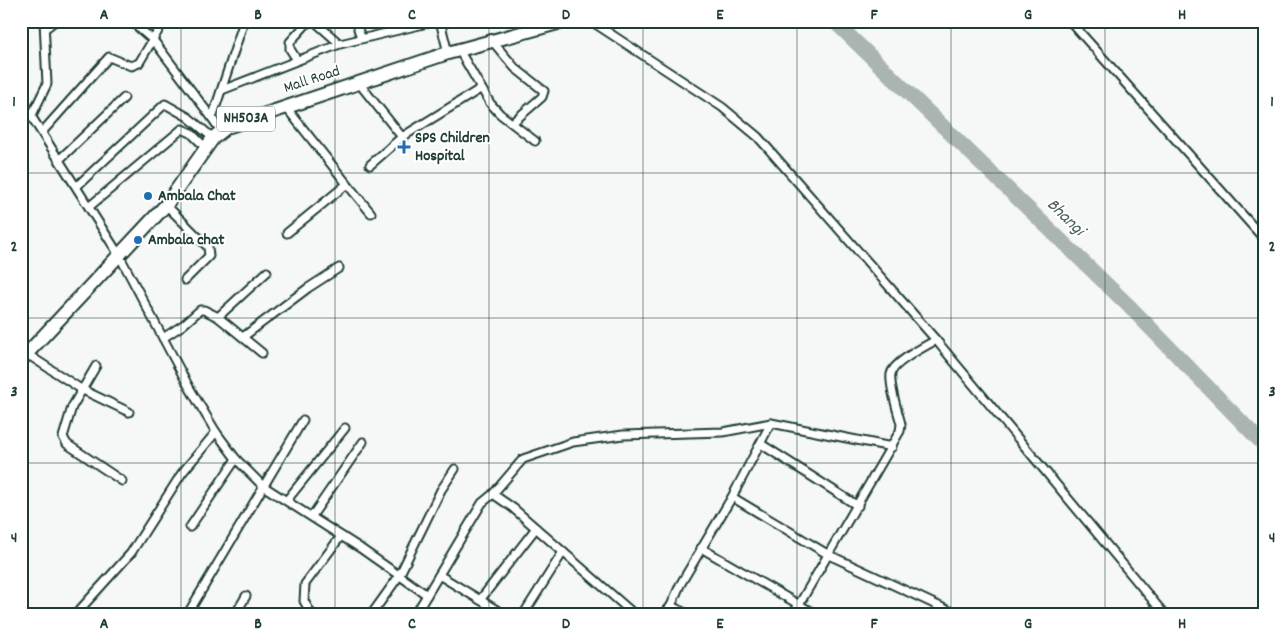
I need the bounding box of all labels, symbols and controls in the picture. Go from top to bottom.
text: A [100,4,109,27]
text: B [254,4,262,27]
text: C [408,4,416,27]
text: D [562,4,571,27]
text: E [716,4,724,27]
text: F [870,4,878,27]
text: G [1024,4,1032,27]
text: H [1178,4,1186,27]
street label: Mall Road [281,60,343,100]
text: 1 [12,91,16,114]
text: 1 [1270,91,1274,114]
road number: NH503A [217,106,275,132]
place label: SPS Children Hospital [415,127,490,168]
marker: SPS Children Hospital [397,140,411,154]
place label: Ambala Chat [158,185,236,208]
marker: Ambala Chat [142,190,154,202]
water label: Bhangi [1040,193,1092,244]
place label: Ambala chat [148,229,224,252]
marker: Ambala chat [132,234,144,246]
text: 2 [11,236,18,259]
text: 2 [1269,236,1276,259]
text: 3 [10,381,18,404]
text: 3 [1268,381,1276,404]
text: 4 [11,527,17,550]
text: 4 [1269,527,1275,550]
text: A [100,613,109,636]
text: B [254,613,262,636]
text: C [408,613,416,636]
text: D [562,613,571,636]
text: E [716,613,724,636]
text: F [870,613,878,636]
text: G [1024,613,1032,636]
text: H [1178,613,1186,636]

